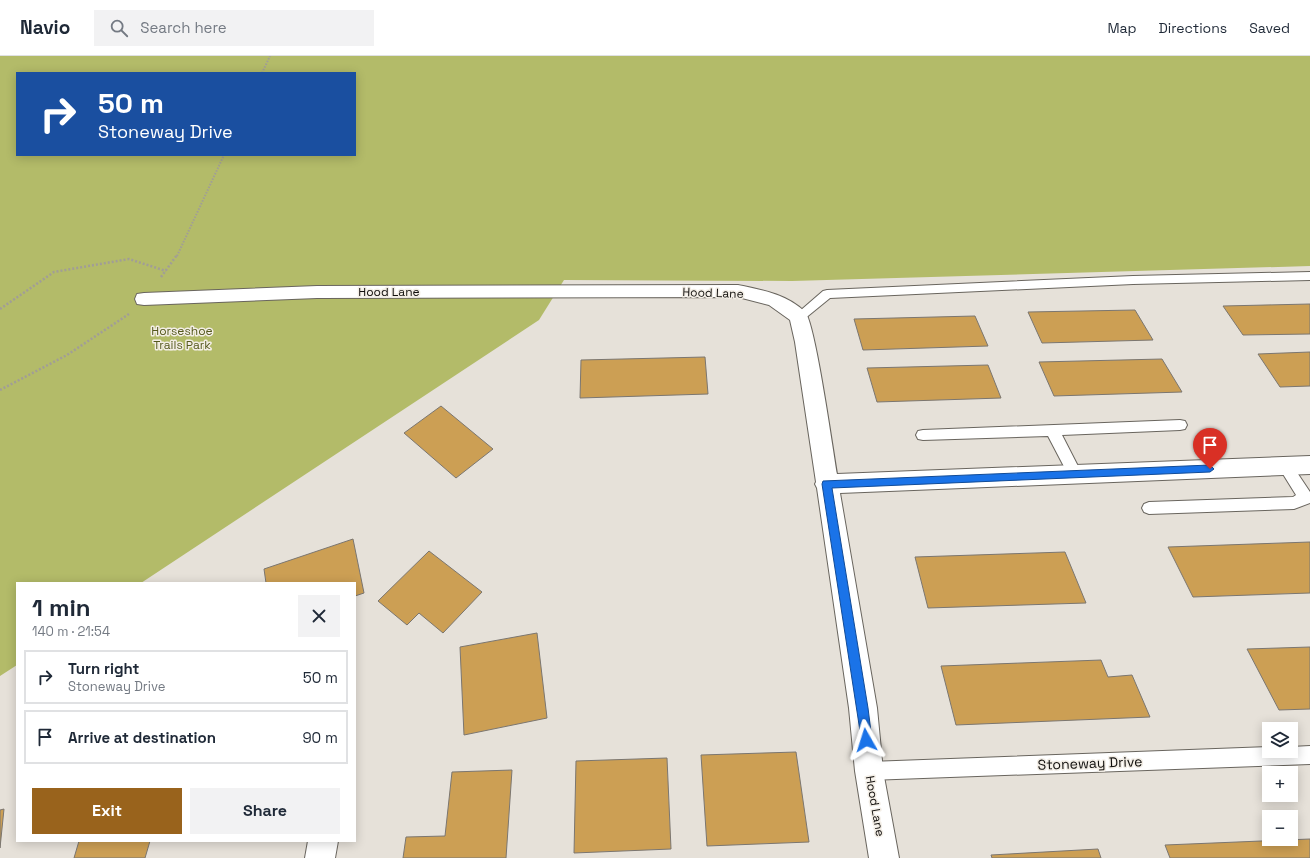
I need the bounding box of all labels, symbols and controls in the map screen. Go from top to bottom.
search box [94,10,374,46]
text: Navio [20,15,70,40]
icon: search [108,17,130,39]
text: Search here [140,18,227,37]
text: Map [1107,19,1137,37]
text: Directions [1159,19,1227,37]
text: Saved [1249,19,1290,37]
text: 50 m [98,85,164,121]
icon: right [32,88,84,140]
text: Stoneway Drive [98,120,233,143]
street label: Hood Lane [358,284,420,300]
street label: Hood Lane [682,284,744,302]
park label: Horseshoe Trails Park [151,323,213,353]
pin [1193,428,1227,469]
icon: arrive [1199,434,1221,456]
text: 1 min [32,592,91,623]
button: close [298,595,340,637]
text: 140 m · 21:54 [32,623,110,640]
text: Turn right [68,659,139,678]
icon: right [34,666,56,688]
text: 50 m [303,668,338,687]
text: Stoneway Drive [68,678,165,695]
position arrow [845,719,887,761]
map controls [1262,722,1298,846]
button: layers [1262,722,1298,758]
icon: arrive [34,726,56,748]
text: Arrive at destination [68,728,216,747]
text: 90 m [302,728,338,747]
street label: Stoneway Drive [1037,752,1143,774]
button: + [1262,766,1298,802]
street label: Hood Lane [862,774,888,838]
button: Exit [32,788,182,834]
button: Share [190,788,340,834]
button: − [1262,810,1298,846]

